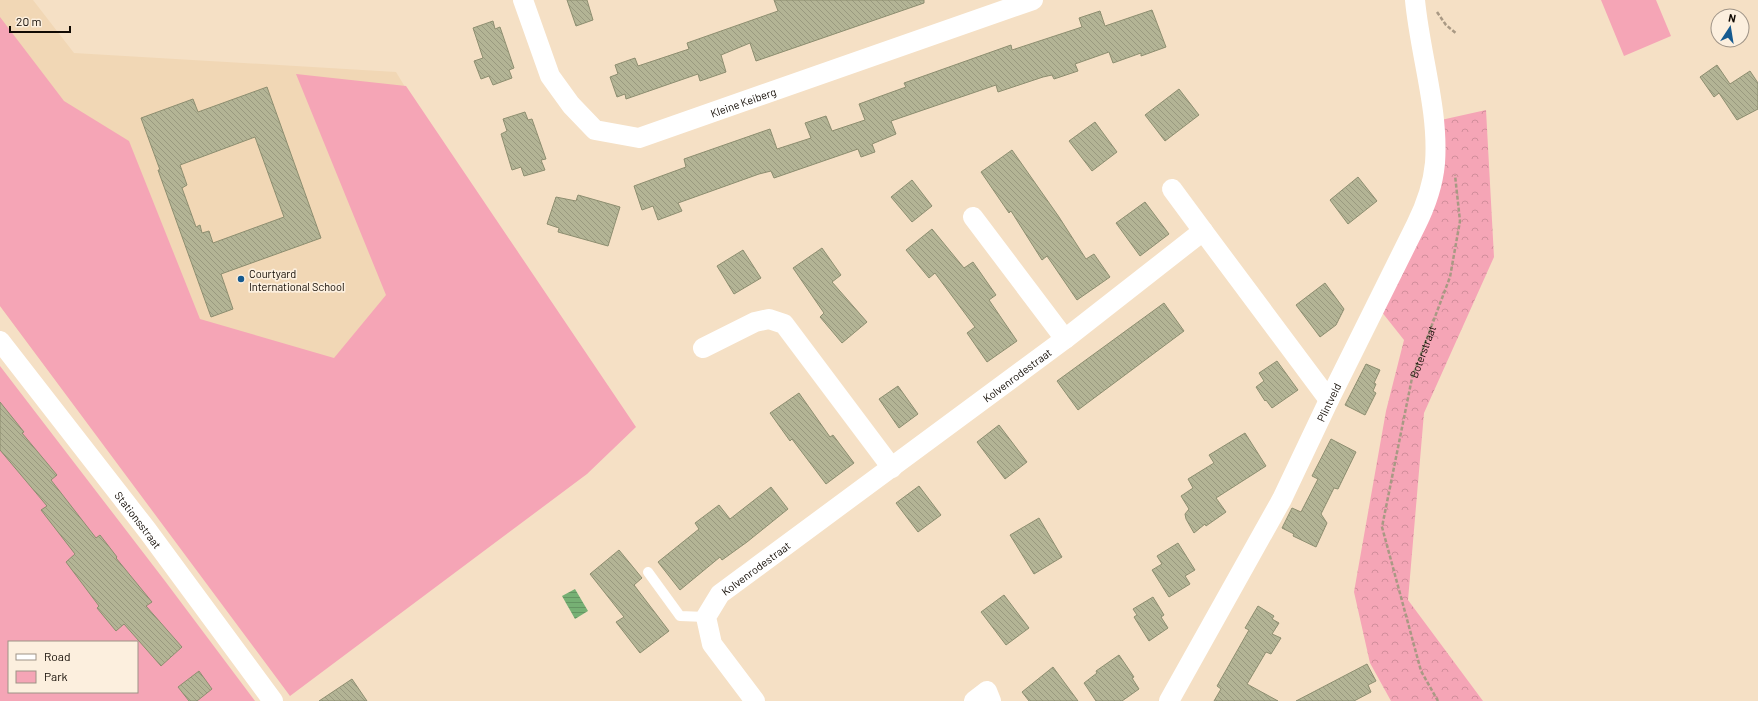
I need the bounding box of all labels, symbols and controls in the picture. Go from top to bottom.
scale bar [10,8,70,34]
north arrow [1710,8,1750,48]
text: N [1727,11,1737,25]
text: 20 m [16,14,42,28]
street label: Kleine Keiberg [708,84,778,119]
place label: Courtyard International School [249,267,345,293]
marker: Courtyard International School [236,274,246,284]
street label: Boterstraat [1406,323,1438,380]
street label: Kolvenrodestraat [980,345,1054,404]
street label: Plintveld [1313,380,1343,423]
street label: Stationsstraat [113,488,165,551]
street label: Kolvenrodestraat [718,538,792,597]
legend [8,641,138,693]
text: Road [44,649,71,663]
text: Park [44,669,68,683]

